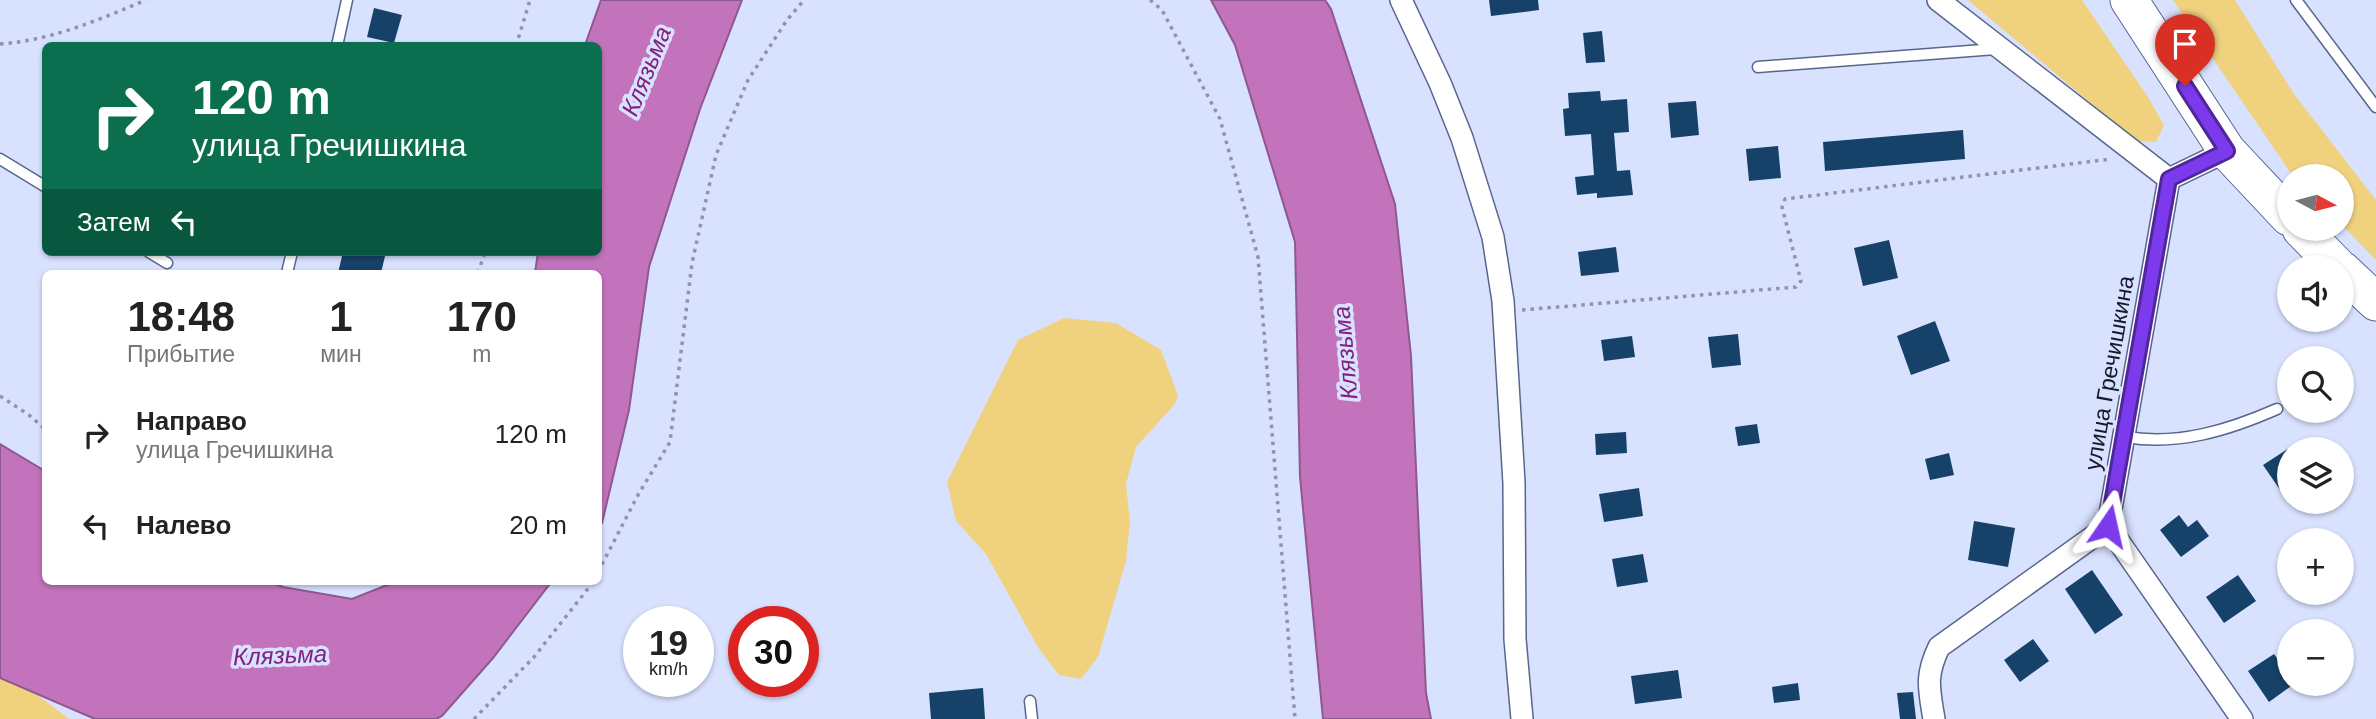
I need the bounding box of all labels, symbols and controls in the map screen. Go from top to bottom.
pin [2155,14,2215,86]
water label: Клязьма [616,22,676,120]
icon: arrive [2166,25,2204,63]
icon: right [77,70,168,161]
text: 120 m [192,70,331,124]
text: улица Гречишкина [192,127,466,163]
north arrow [2277,164,2354,242]
map controls [2277,164,2354,696]
icon: left [165,203,203,241]
text: Затем [77,207,151,237]
button: sound [2277,255,2354,332]
street label: улица Гречишкина [2079,273,2139,472]
text: 18:48 [127,293,235,340]
text: 1 [329,293,353,340]
text: 170 [447,293,517,340]
water label: Клязьма [1327,305,1363,401]
text: Прибытие [127,341,235,367]
text: мин [320,341,362,367]
text: m [472,341,491,367]
button: search [2277,346,2354,423]
text: Направо [136,406,247,436]
icon: right [77,416,115,454]
text: 120 m [495,419,567,449]
text: улица Гречишкина [136,437,333,463]
button: layers [2277,437,2354,514]
position arrow [2071,489,2145,563]
icon: left [77,507,115,545]
text: Налево [136,510,231,540]
text: 20 m [509,510,567,540]
button: + [2277,528,2354,605]
speed limit sign: 30 [728,606,819,697]
button: − [2277,619,2354,696]
text: 19 [649,623,688,662]
water label: Клязьма [233,640,327,670]
text: km/h [649,659,688,679]

